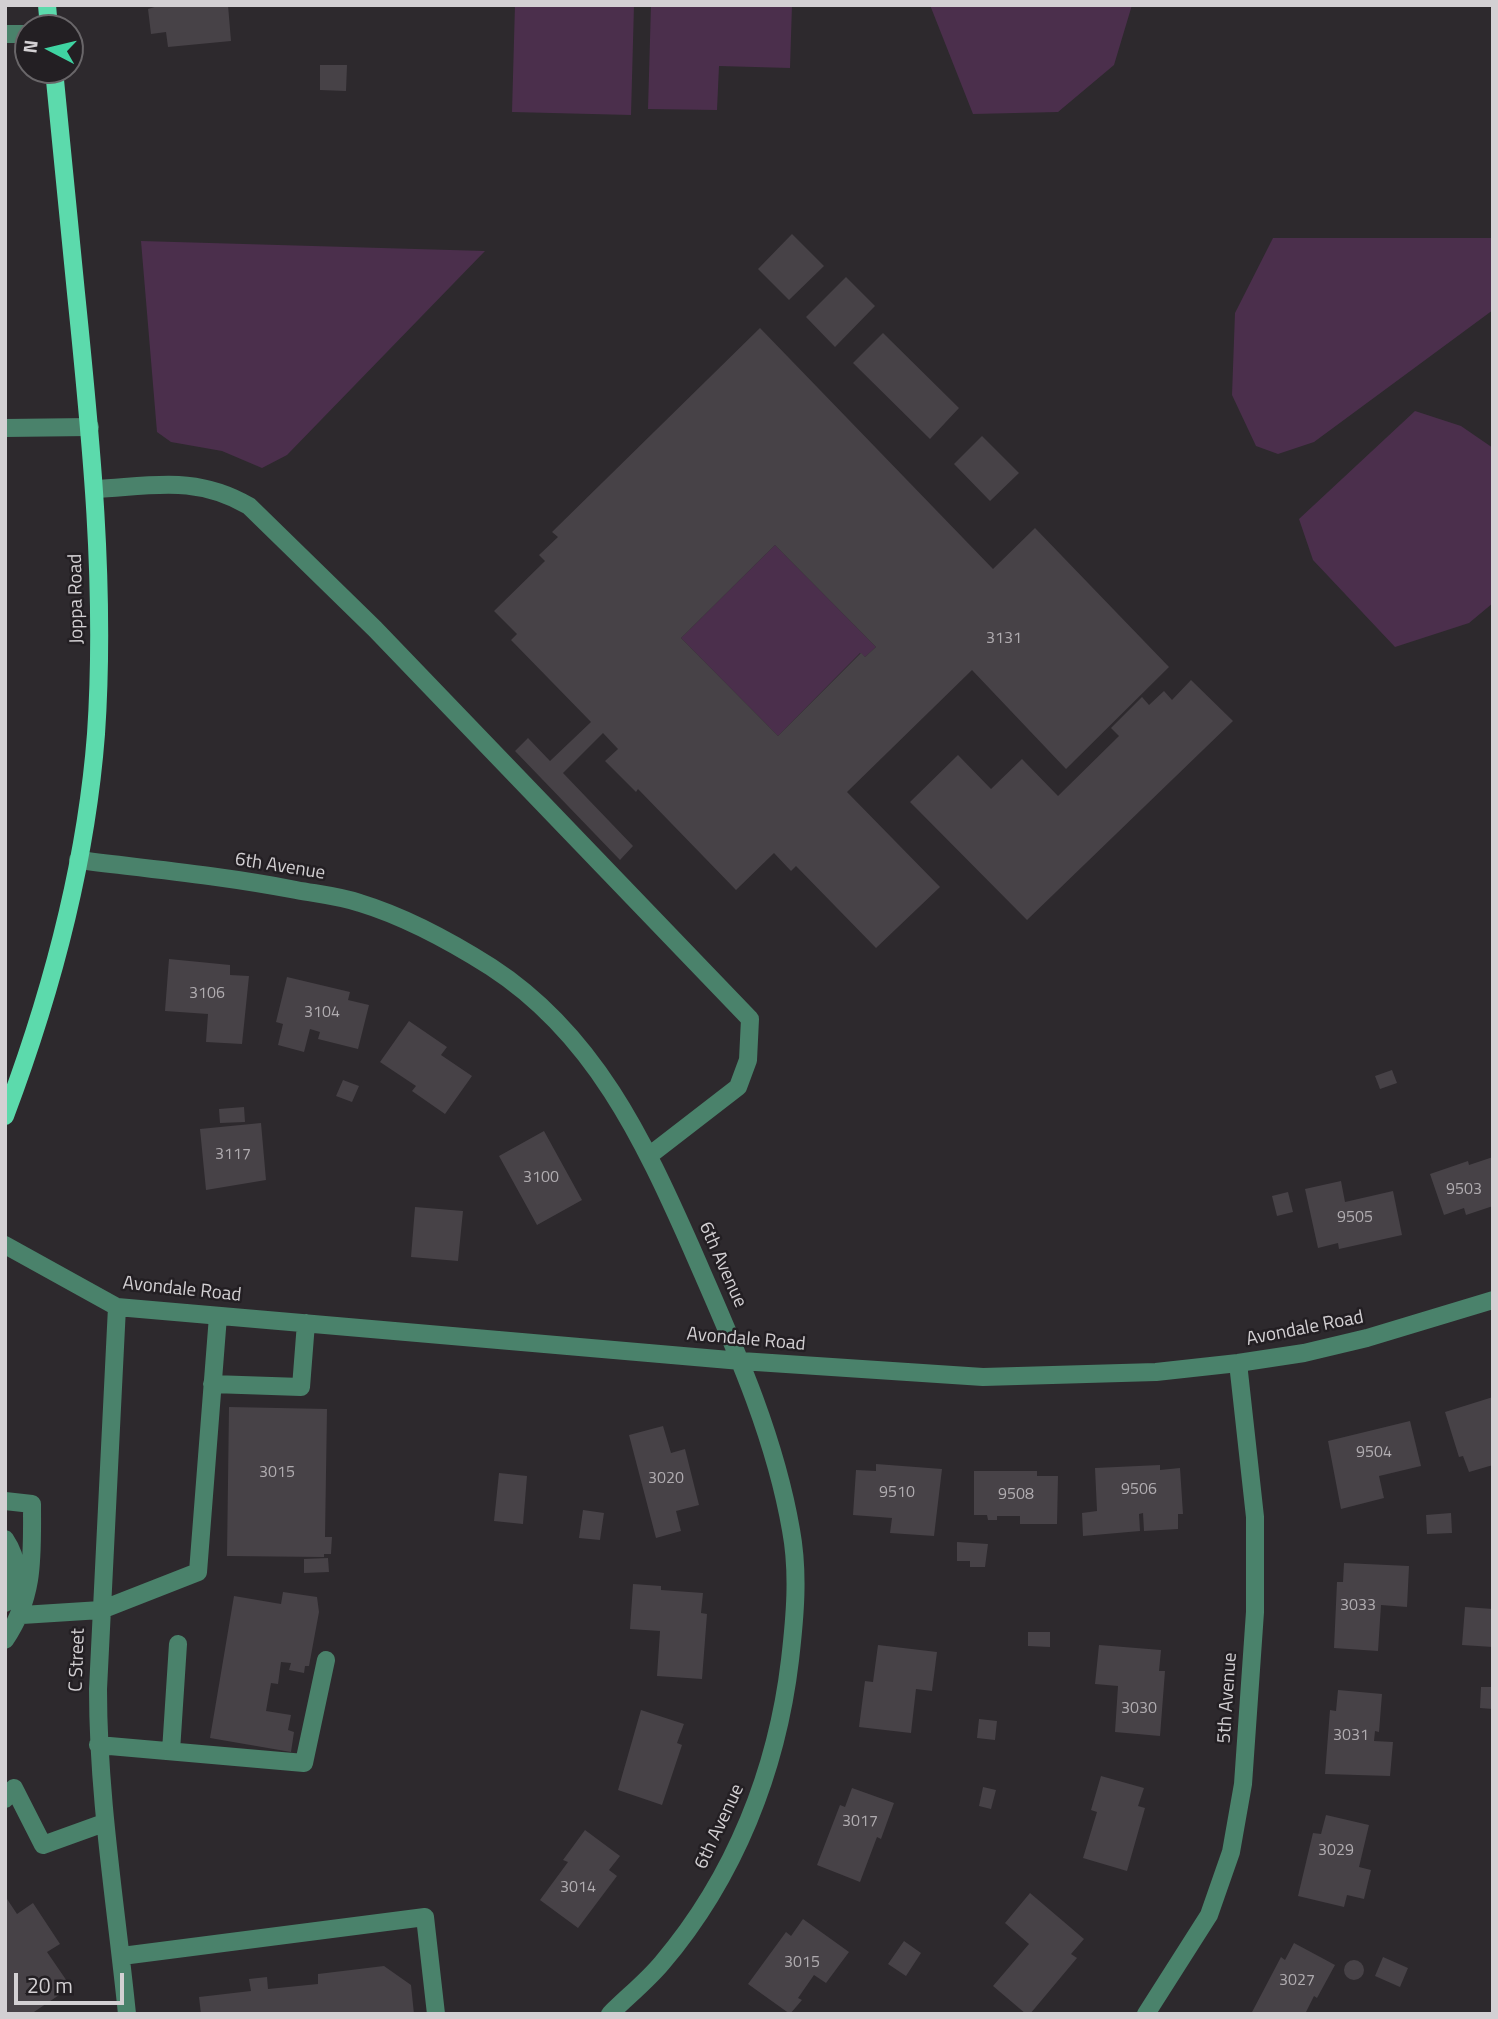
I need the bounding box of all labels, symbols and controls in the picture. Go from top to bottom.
north arrow [14,14,84,84]
text: N [14,38,45,55]
street label: Joppa Road [65,554,89,644]
house number: 3131 [986,629,1022,649]
street label: 6th Avenue [233,849,327,885]
house number: 3106 [189,984,225,1004]
house number: 3104 [304,1003,340,1023]
house number: 3117 [215,1145,251,1165]
house number: 3100 [523,1168,559,1188]
house number: 9503 [1446,1180,1482,1200]
house number: 9505 [1337,1208,1373,1228]
street label: 6th Avenue [693,1219,751,1311]
street label: Avondale Road [122,1272,242,1308]
street label: Avondale Road [1244,1306,1366,1352]
street label: Avondale Road [686,1323,806,1357]
house number: 9504 [1356,1443,1392,1463]
house number: 3015 [259,1463,295,1483]
house number: 3020 [648,1469,684,1489]
house number: 9506 [1121,1480,1157,1500]
house number: 9510 [879,1483,915,1503]
house number: 9508 [998,1485,1034,1505]
house number: 3033 [1340,1596,1376,1616]
street label: C Street [65,1628,91,1692]
street label: 5th Avenue [1213,1652,1243,1744]
house number: 3030 [1121,1699,1157,1719]
house number: 3031 [1333,1726,1369,1746]
street label: 6th Avenue [690,1781,750,1873]
house number: 3017 [842,1812,878,1832]
house number: 3029 [1318,1841,1354,1861]
house number: 3014 [560,1878,596,1898]
house number: 3015 [784,1953,820,1973]
scale bar [18,1960,128,2004]
text: 20 m [27,1969,73,2001]
house number: 3027 [1279,1971,1315,1991]

